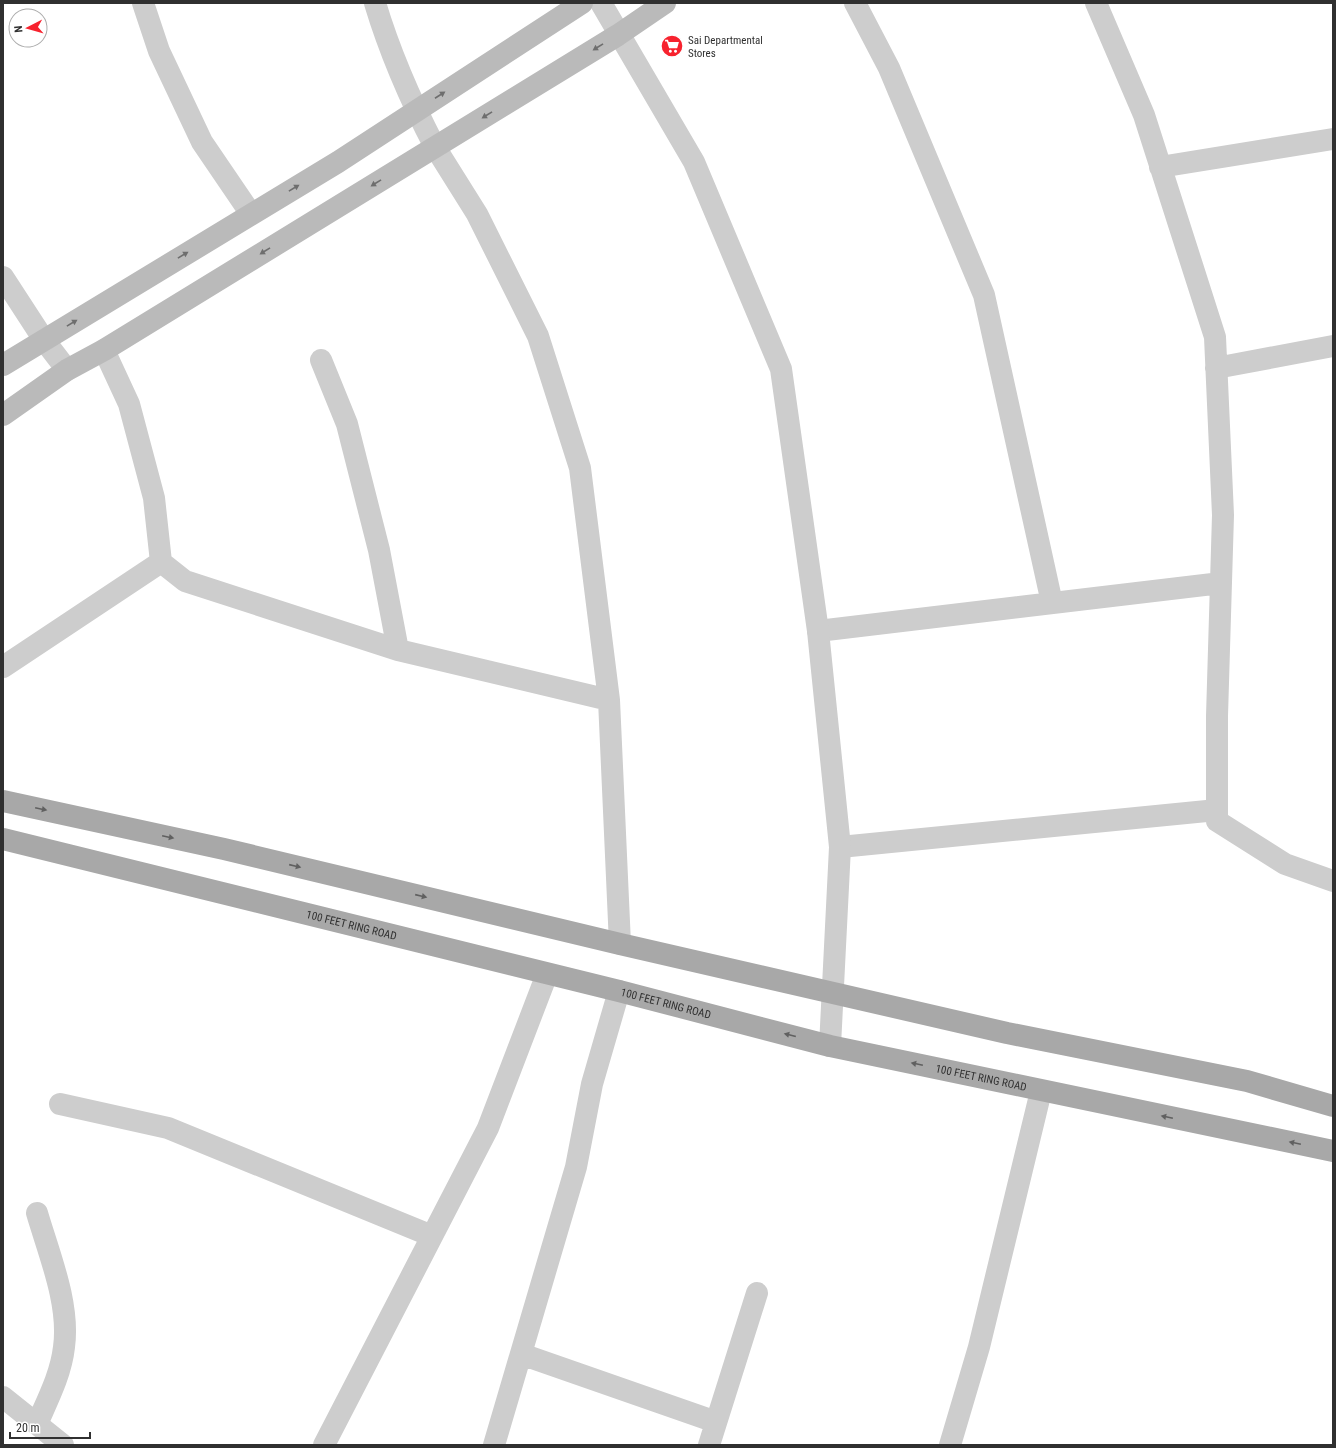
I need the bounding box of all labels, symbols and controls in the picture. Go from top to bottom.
north arrow [8,8,48,48]
text: N [12,25,25,33]
supermarket icon: Sai Departmental Stores [659,33,685,59]
place label: Sai Departmental Stores [688,34,763,60]
one-way arrow [592,44,604,51]
one-way arrow [434,92,445,99]
one-way arrow [481,112,493,119]
one-way arrow [370,180,382,187]
one-way arrow [288,184,300,191]
one-way arrow [259,248,271,255]
one-way arrow [178,251,188,259]
one-way arrow [66,319,78,326]
one-way arrow [35,807,47,813]
one-way arrow [162,834,174,840]
one-way arrow [289,863,301,869]
one-way arrow [415,893,427,899]
street label: 100 FEET RING ROAD [305,908,398,943]
street label: 100 FEET RING ROAD [619,986,712,1022]
one-way arrow [784,1032,796,1038]
one-way arrow [911,1061,923,1067]
street label: 100 FEET RING ROAD [934,1062,1028,1094]
one-way arrow [1161,1113,1174,1119]
one-way arrow [1289,1139,1301,1145]
scale bar [10,1414,90,1440]
text: 20 m [16,1421,40,1435]

